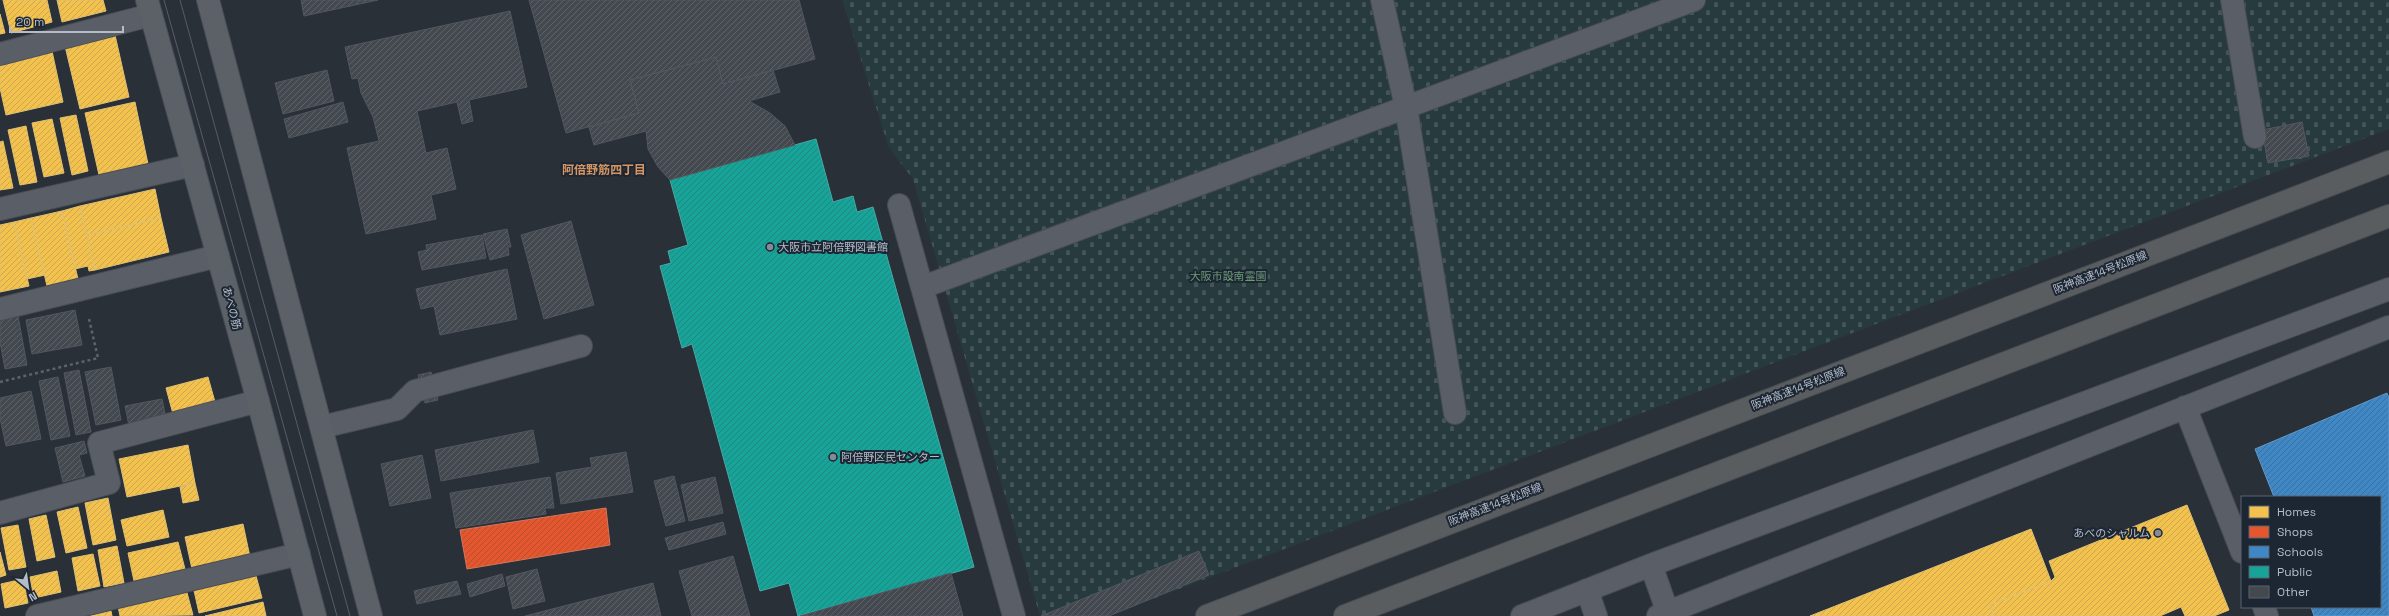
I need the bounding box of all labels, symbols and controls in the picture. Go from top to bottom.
scale bar [10,8,123,34]
text: 20 m [16,14,44,30]
district label: 阿倍野筋四丁目 [562,162,646,178]
place label: 大阪市立阿倍野図書館 [778,240,888,254]
marker: 大阪市立阿倍野図書館 [765,242,775,252]
street label: 阪神高速14号松原線 [2051,248,2149,296]
park label: 大阪市設南霊園 [1190,269,1267,283]
street label: あべの筋 [220,285,244,331]
street label: 阪神高速14号松原線 [1749,364,1847,412]
place label: 阿倍野区民センター [841,450,940,464]
marker: 阿倍野区民センター [828,452,838,462]
street label: 阪神高速14号松原線 [1446,480,1544,528]
legend [2241,496,2381,608]
text: Homes [2277,504,2316,520]
text: Shops [2277,524,2313,540]
place label: あべのシャルム [2073,526,2150,540]
marker: あべのシャルム [2153,528,2163,538]
text: Schools [2277,544,2323,560]
text: Public [2277,564,2312,580]
north arrow [8,568,48,608]
text: Other [2277,584,2310,600]
text: N [26,589,39,605]

